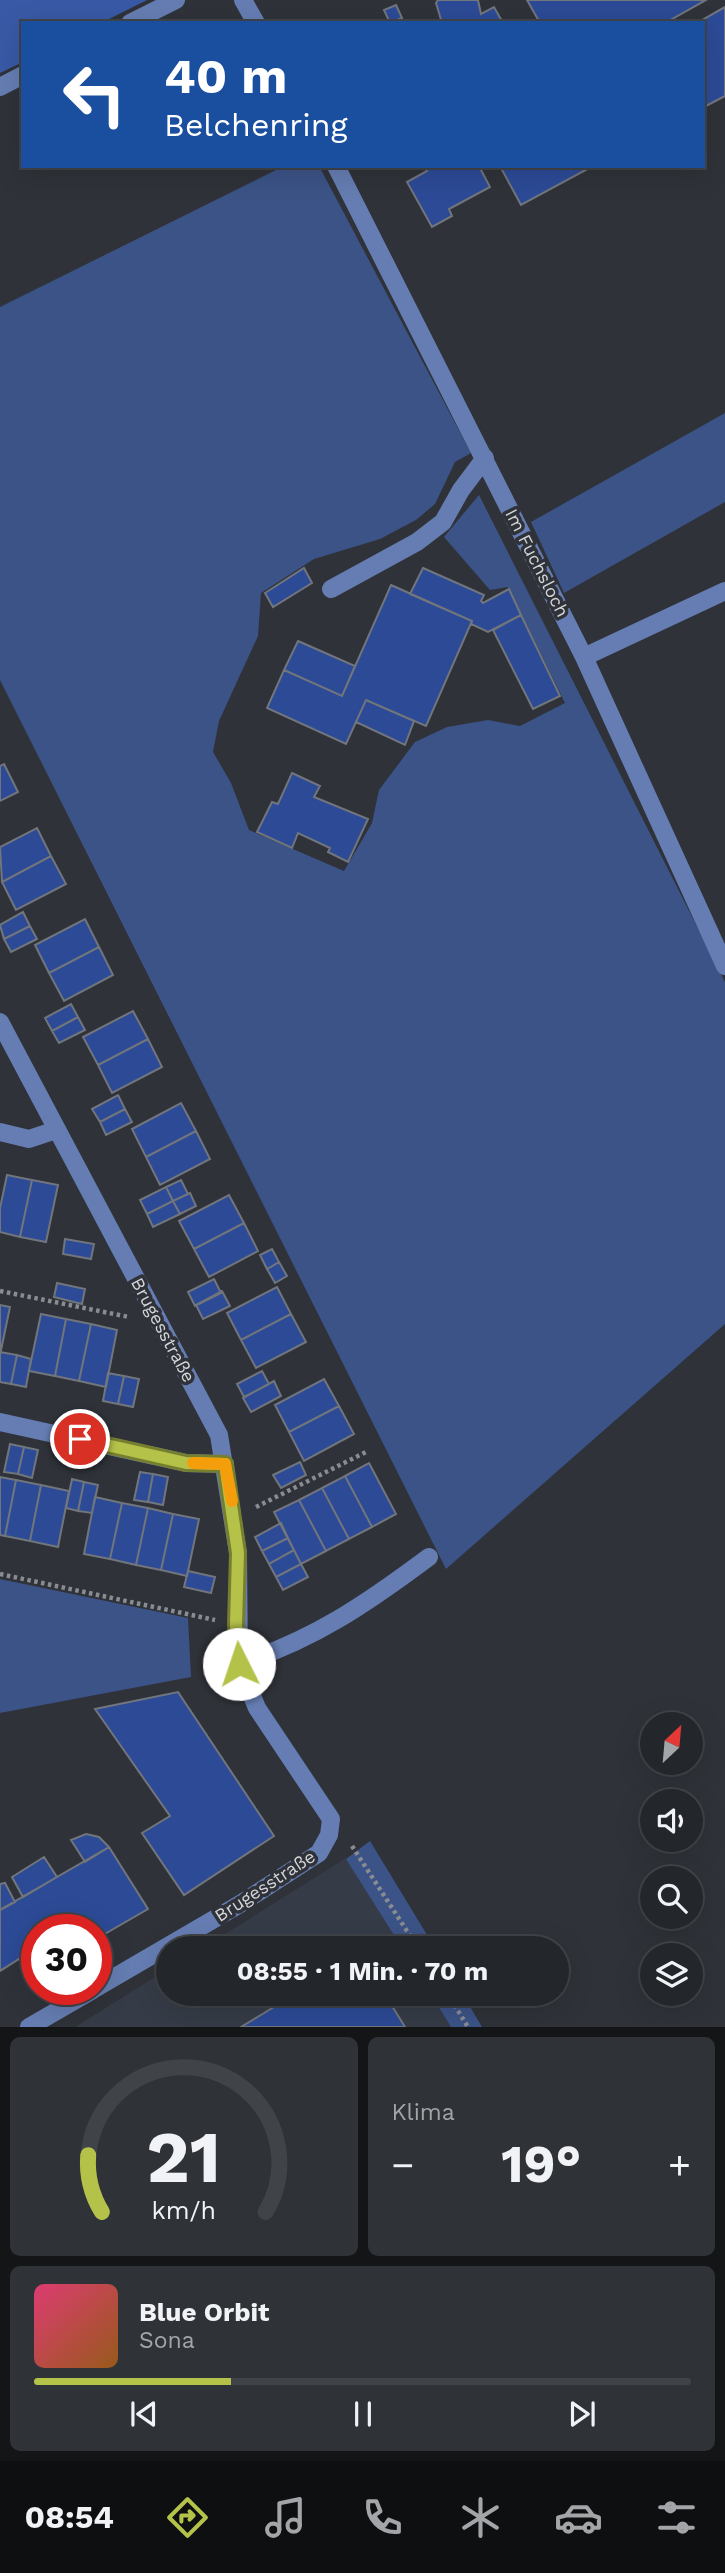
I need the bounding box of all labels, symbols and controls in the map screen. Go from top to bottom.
text: 40 m [164,47,287,105]
icon: left [49,49,140,140]
text: Belchenring [164,106,348,144]
street label: Im Fuchsloch [501,505,574,620]
street label: Brugesstraße [127,1274,200,1386]
pin [50,1409,110,1469]
icon: arrive [61,1420,99,1458]
position arrow [202,1627,276,1701]
north arrow [640,1712,704,1774]
map controls [640,1712,703,2006]
button: sound [640,1789,703,1852]
street label: Brugesstraße [211,1845,319,1926]
button: search [640,1866,703,1929]
speed limit sign: 30 [21,1914,112,2005]
button: layers [640,1943,703,2006]
text: 08:55 · 1 Min. · 70 m [237,1956,488,1986]
text: Klima [392,2099,455,2126]
text: 21 [146,2115,221,2201]
text: 19° [501,2134,581,2195]
text: − [392,2143,414,2187]
text: + [668,2143,691,2187]
text: km/h [152,2196,216,2225]
text: Blue Orbit [139,2297,269,2327]
text: Sona [139,2327,195,2354]
icon: previous [125,2395,163,2433]
icon: pause [344,2395,382,2433]
icon: next [563,2395,601,2433]
icon: directions [163,2493,212,2542]
icon: music [261,2493,310,2542]
icon: phone [358,2493,407,2542]
icon: climate [456,2493,505,2542]
icon: car [554,2493,603,2542]
icon: filters [652,2493,701,2542]
text: 08:54 [24,2498,114,2536]

